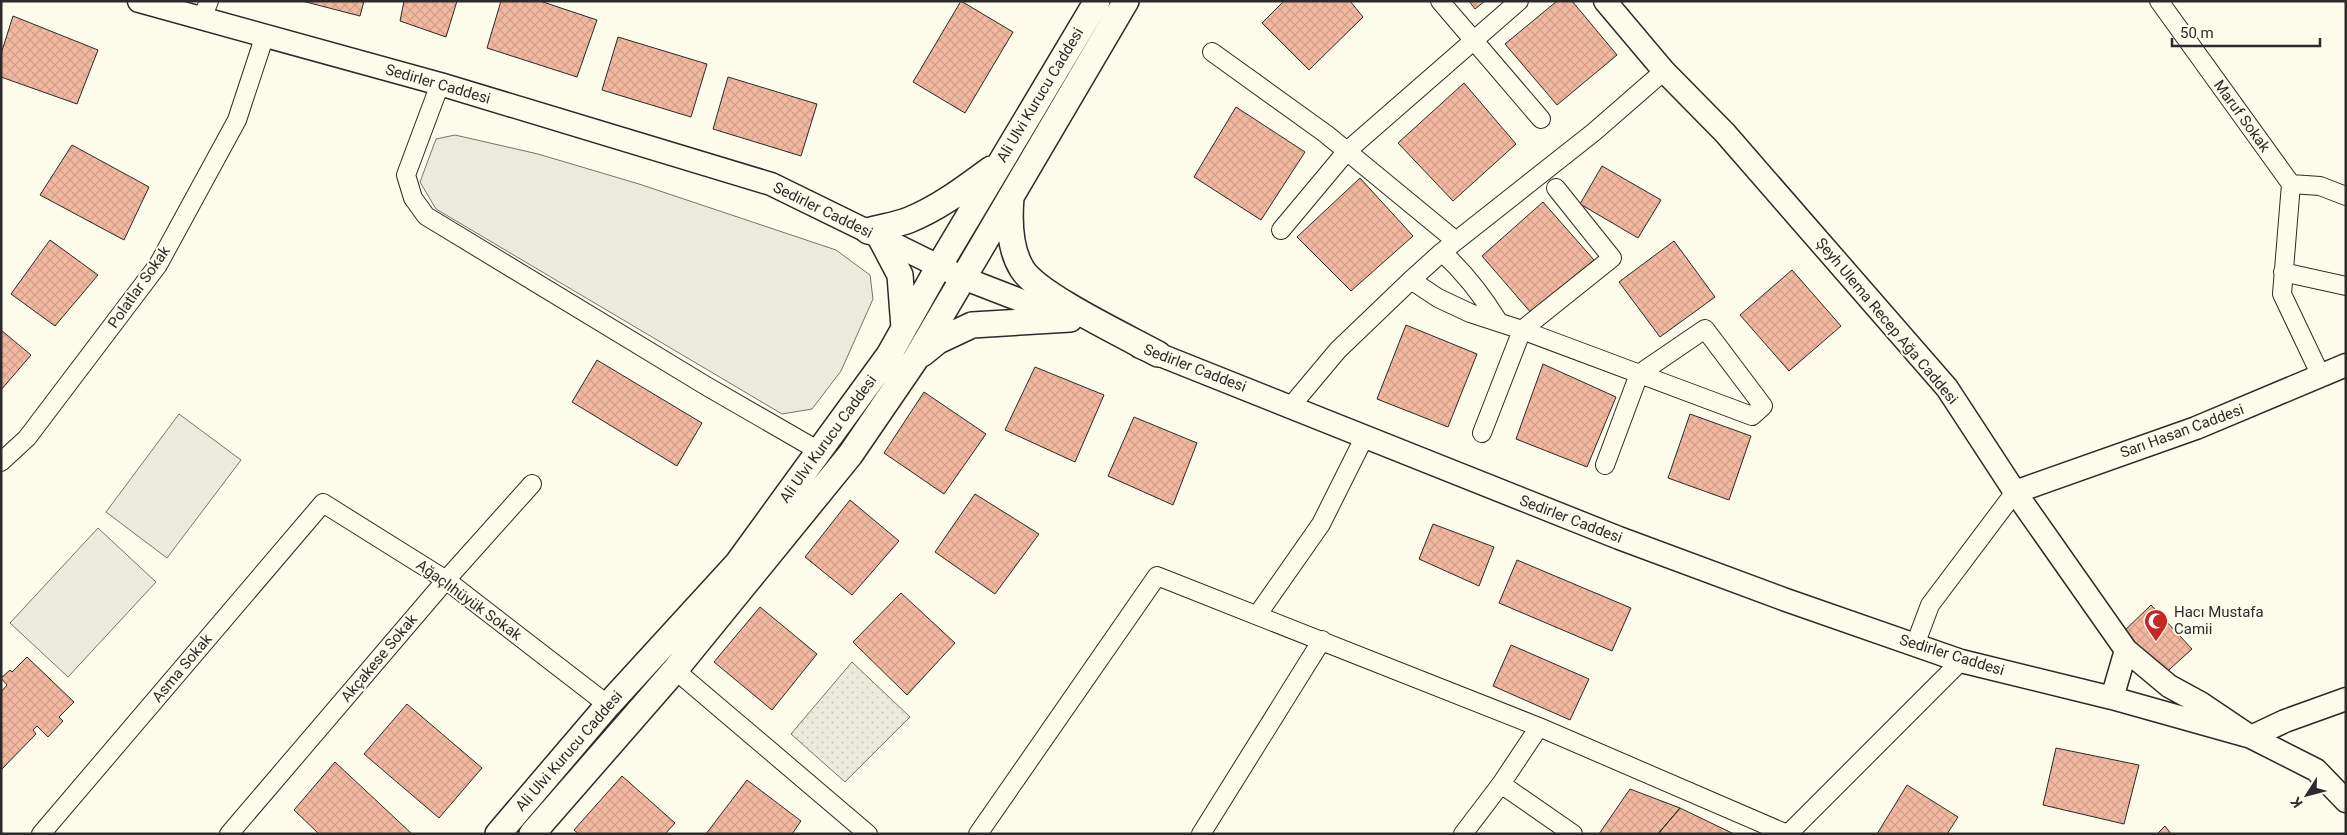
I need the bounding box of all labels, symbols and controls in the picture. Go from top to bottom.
scale bar [2172,15,2320,47]
street label: Ali Ulvi Kurucu Caddesi [993,24,1087,166]
text: 50 m [2180,24,2214,42]
street label: Sedirler Caddesi [383,60,493,108]
street label: Maruf Sokak [2210,77,2274,156]
street label: Sedirler Caddesi [770,178,876,242]
street label: Şeyh Ulema Recep Ağa Caddesi [1812,234,1962,408]
street label: Polatlar Sokak [104,242,174,332]
street label: Sedirler Caddesi [1141,340,1249,396]
street label: Ali Ulvi Kurucu Caddesi [776,372,880,506]
street label: Sarı Hasan Caddesi [2118,400,2246,462]
street label: Sedirler Caddesi [1517,491,1625,547]
street label: Ağaçlıhüyük Sokak [413,556,525,644]
place label: Hacı Mustafa Camii [2174,603,2264,638]
mosque icon: Hacı Mustafa Camii [2143,608,2169,642]
street label: Akçakese Sokak [337,610,421,705]
street label: Asma Sokak [148,630,216,706]
street label: Sedirler Caddesi [1897,631,2007,679]
street label: Ali Ulvi Kurucu Caddesi [512,687,626,815]
north arrow [2282,770,2332,820]
text: K [2287,794,2306,811]

